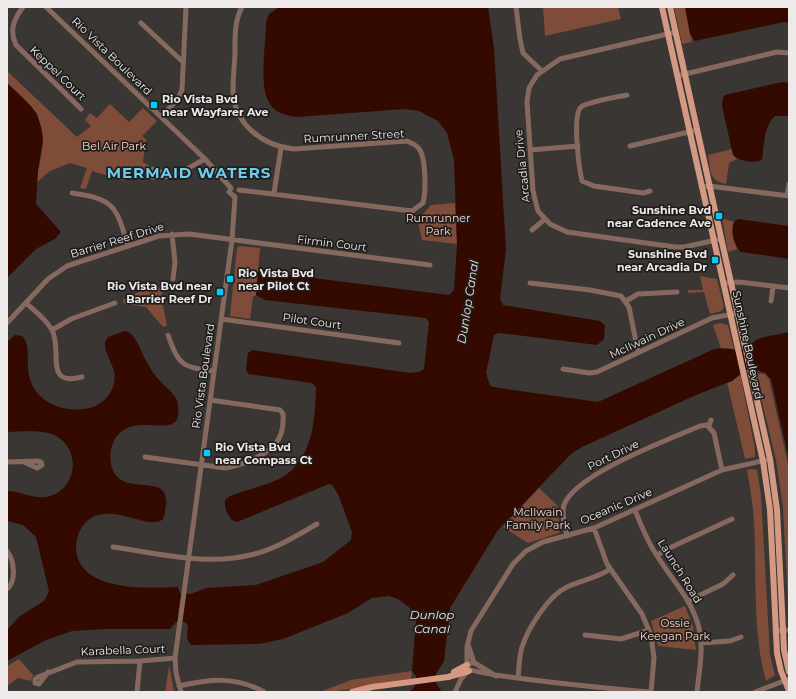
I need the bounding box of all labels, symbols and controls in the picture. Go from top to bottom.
street label: Rio Vista Boulevard [69,14,155,98]
street label: Keppel Court [27,43,89,104]
place label: Rio Vista Bvd near Wayfarer Ave [162,92,268,119]
marker: Rio Vista Bvd near Wayfarer Ave [149,100,159,110]
street label: Rumrunner Street [303,126,405,146]
street label: Arcadia Drive [511,128,533,203]
park label: Bel Air Park [82,139,146,153]
district label: MERMAID WATERS [107,163,271,182]
place label: Sunshine Bvd near Cadence Ave [607,203,711,230]
park label: Rumrunner Park [406,211,470,238]
marker: Sunshine Bvd near Cadence Ave [714,211,724,221]
street label: Barrier Reef Drive [69,219,166,261]
street label: Firmin Court [296,232,368,254]
place label: Sunshine Bvd near Arcadia Dr [617,247,707,274]
marker: Sunshine Bvd near Arcadia Dr [710,255,720,265]
water label: Dunlop Canal [454,258,482,345]
place label: Rio Vista Bvd near Pilot Ct [238,266,314,293]
marker: Rio Vista Bvd near Pilot Ct [225,274,235,284]
place label: Rio Vista Bvd near Barrier Reef Dr [107,279,212,306]
marker: Rio Vista Bvd near Barrier Reef Dr [215,287,225,297]
street label: Sunshine Boulevard [730,290,766,400]
street label: Pilot Court [282,310,343,332]
street label: McIIwain Drive [607,314,687,362]
street label: Rio Vista Boulevard [189,322,217,430]
street label: Port Drive [585,436,641,473]
place label: Rio Vista Bvd near Compass Ct [215,440,313,467]
marker: Rio Vista Bvd near Compass Ct [202,448,212,458]
street label: Oceanic Drive [578,484,654,527]
park label: McIlwain Family Park [506,505,571,532]
street label: Launch Road [655,536,705,606]
water label: Dunlop Canal [410,607,454,636]
park label: Ossie Keegan Park [640,616,711,643]
street label: Karabella Court [80,642,166,658]

